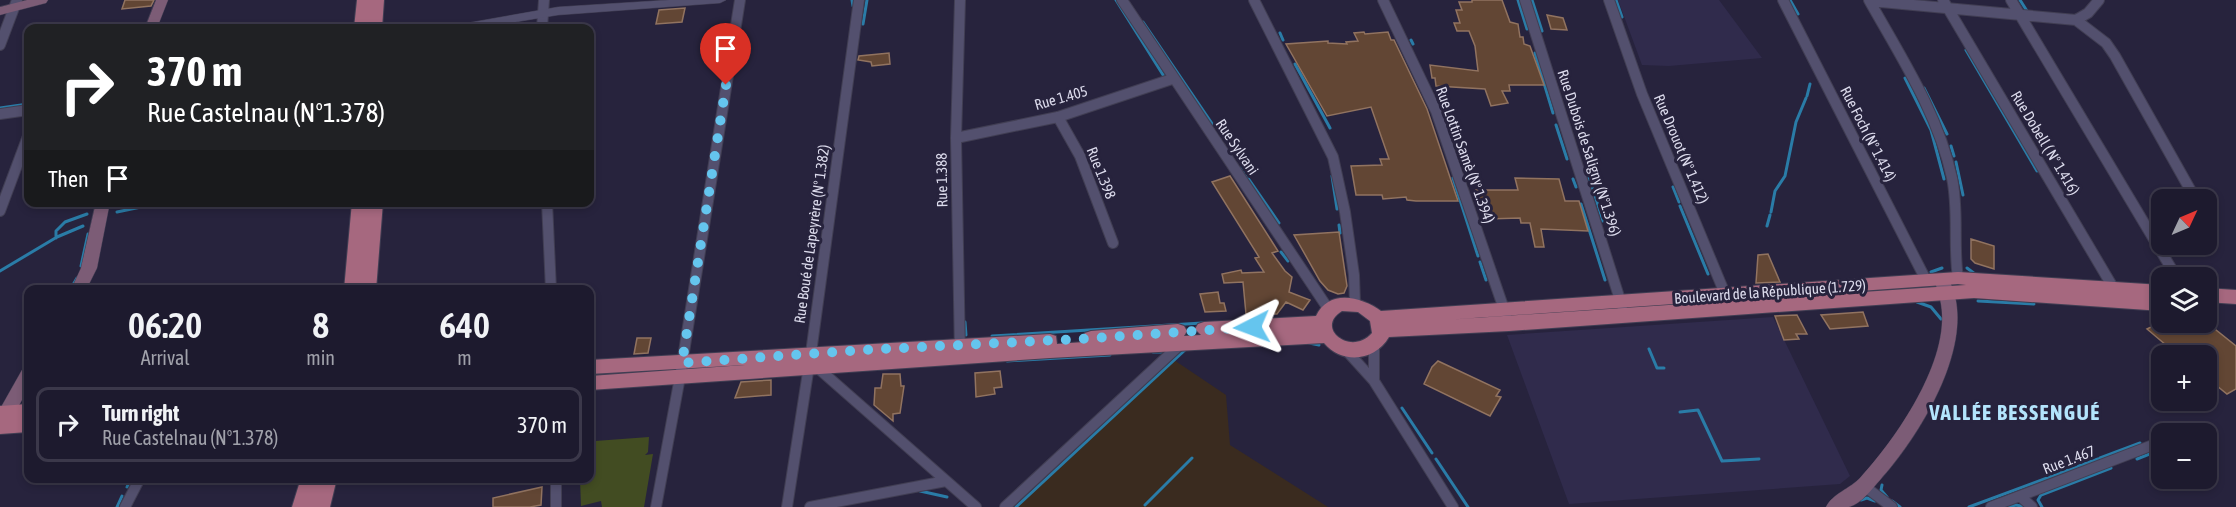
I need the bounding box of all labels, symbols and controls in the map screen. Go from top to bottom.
pin [700,23,751,85]
icon: arrive [709,32,742,65]
text: 370 m [147,47,242,95]
icon: right [48,48,126,126]
street label: Rue Dubois de Saligny (N°1.396) [1555,68,1624,238]
street label: Rue 1.405 [1032,82,1089,113]
street label: Rue Foch (N° 1.414) [1837,83,1900,184]
street label: Rue Lottin Samè (N° 1.394) [1433,84,1498,225]
street label: Rue Dobell ( N° 1.416) [2008,88,2083,198]
street label: Rue Drouot (N° 1.412) [1651,92,1712,206]
text: Rue Castelnau (N°1.378) [147,97,385,128]
street label: Rue Sylvani [1213,116,1262,178]
street label: Rue Boué de Lapeyrère (N° 1.382) [791,144,832,324]
street label: Rue 1.398 [1083,144,1120,201]
street label: Rue 1.388 [933,153,950,207]
icon: arrive [101,162,134,195]
text: Then [48,166,89,192]
north arrow [2151,189,2217,255]
map controls [2151,189,2217,489]
button: layers [2151,267,2217,333]
street label: Boulevard de la République (1.729) [1674,276,1866,307]
position arrow [1220,295,1284,359]
text: 06:20 [128,304,202,346]
text: 8 [312,304,329,346]
text: 640 [439,304,490,346]
button: + [2151,345,2217,411]
text: Arrival [141,346,190,369]
text: min [306,346,335,369]
text: m [457,346,472,369]
text: Turn right [102,400,179,426]
district label: VALLÉE BESSENGUÉ [1928,400,2101,424]
icon: right [51,408,84,441]
text: 370 m [517,412,567,438]
button: − [2151,423,2217,489]
text: Rue Castelnau (N°1.378) [102,426,278,449]
street label: Rue 1.467 [2040,442,2097,477]

